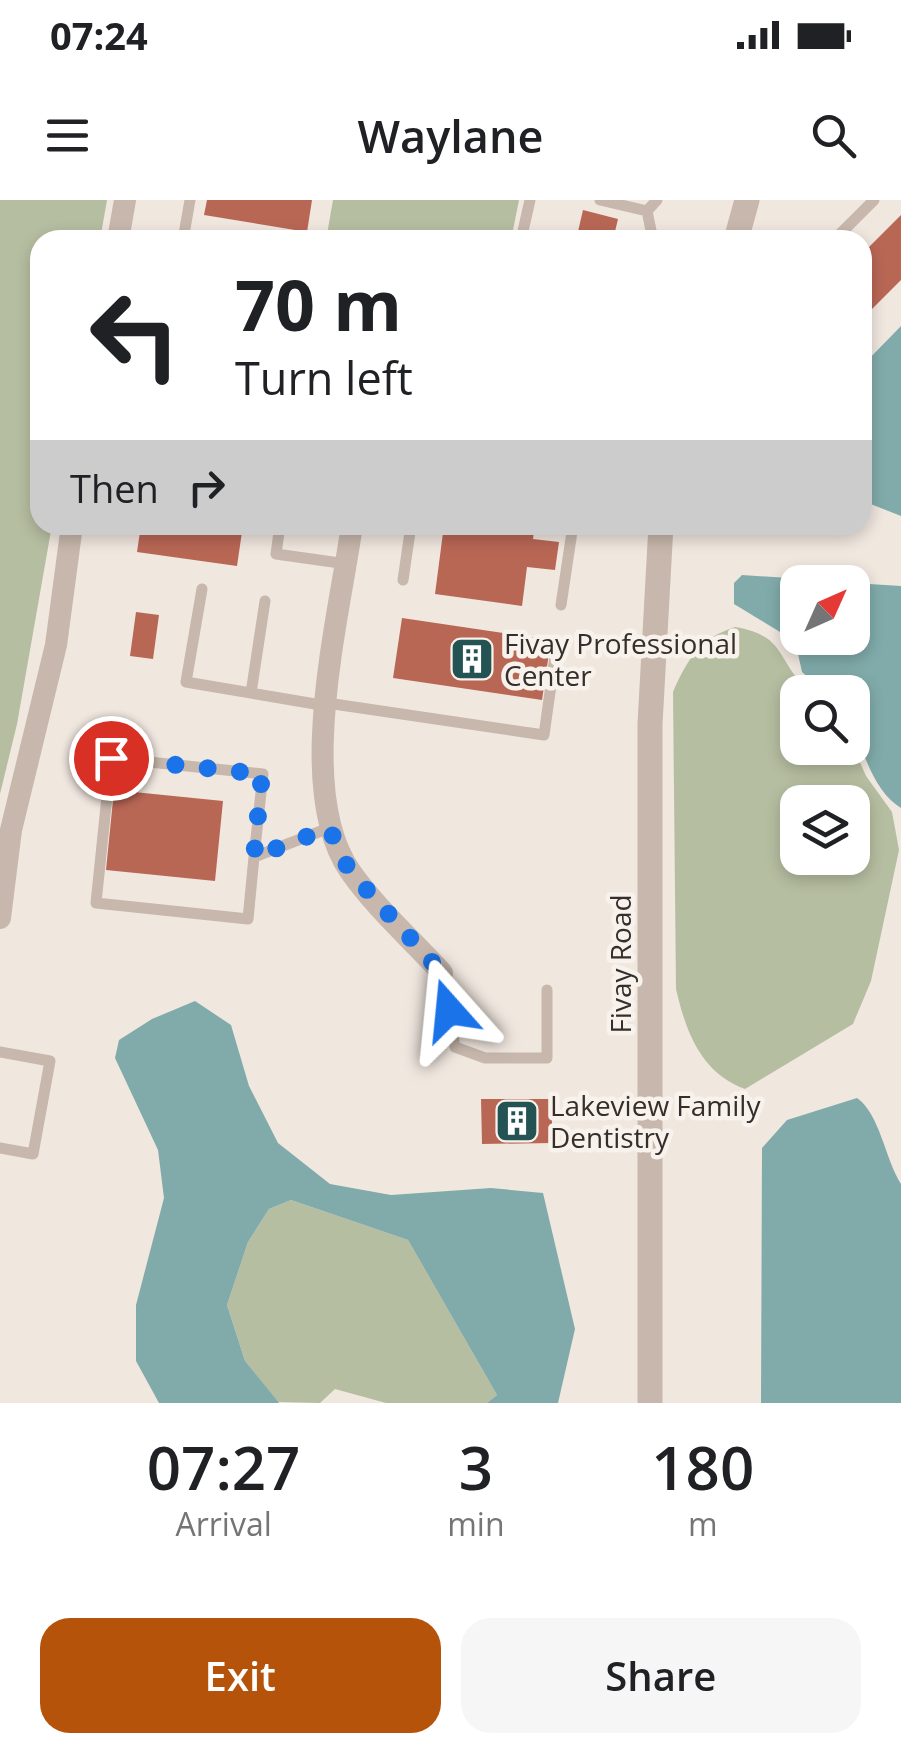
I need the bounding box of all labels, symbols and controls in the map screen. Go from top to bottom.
text: 07:24 [50,9,148,61]
text: Waylane [358,105,543,166]
icon: menu [40,108,95,163]
icon: search [806,108,861,163]
text: 70 m [235,256,402,352]
icon: left [70,270,200,400]
text: Turn left [235,347,413,408]
icon: right [179,460,234,515]
text: Then [70,462,159,514]
north arrow [780,565,870,655]
map controls [780,565,870,875]
place label: Fivay Professional Center [504,624,737,694]
building icon: Fivay Professional Center [449,636,495,682]
button: search [780,675,870,765]
pin [69,716,154,801]
icon: arrive [84,731,139,786]
button: layers [780,785,870,875]
street label: Fivay Road [601,894,639,1034]
position arrow [397,958,501,1062]
place label: Lakeview Family Dentistry [550,1086,761,1156]
building icon: Lakeview Family Dentistry [494,1098,540,1144]
text: 07:27 [147,1426,300,1508]
text: 3 [459,1426,493,1508]
text: 180 [651,1426,754,1508]
text: Arrival [175,1502,272,1545]
text: min [447,1502,505,1545]
text: m [688,1502,718,1545]
button: Exit [40,1618,441,1733]
button: Share [461,1618,861,1733]

